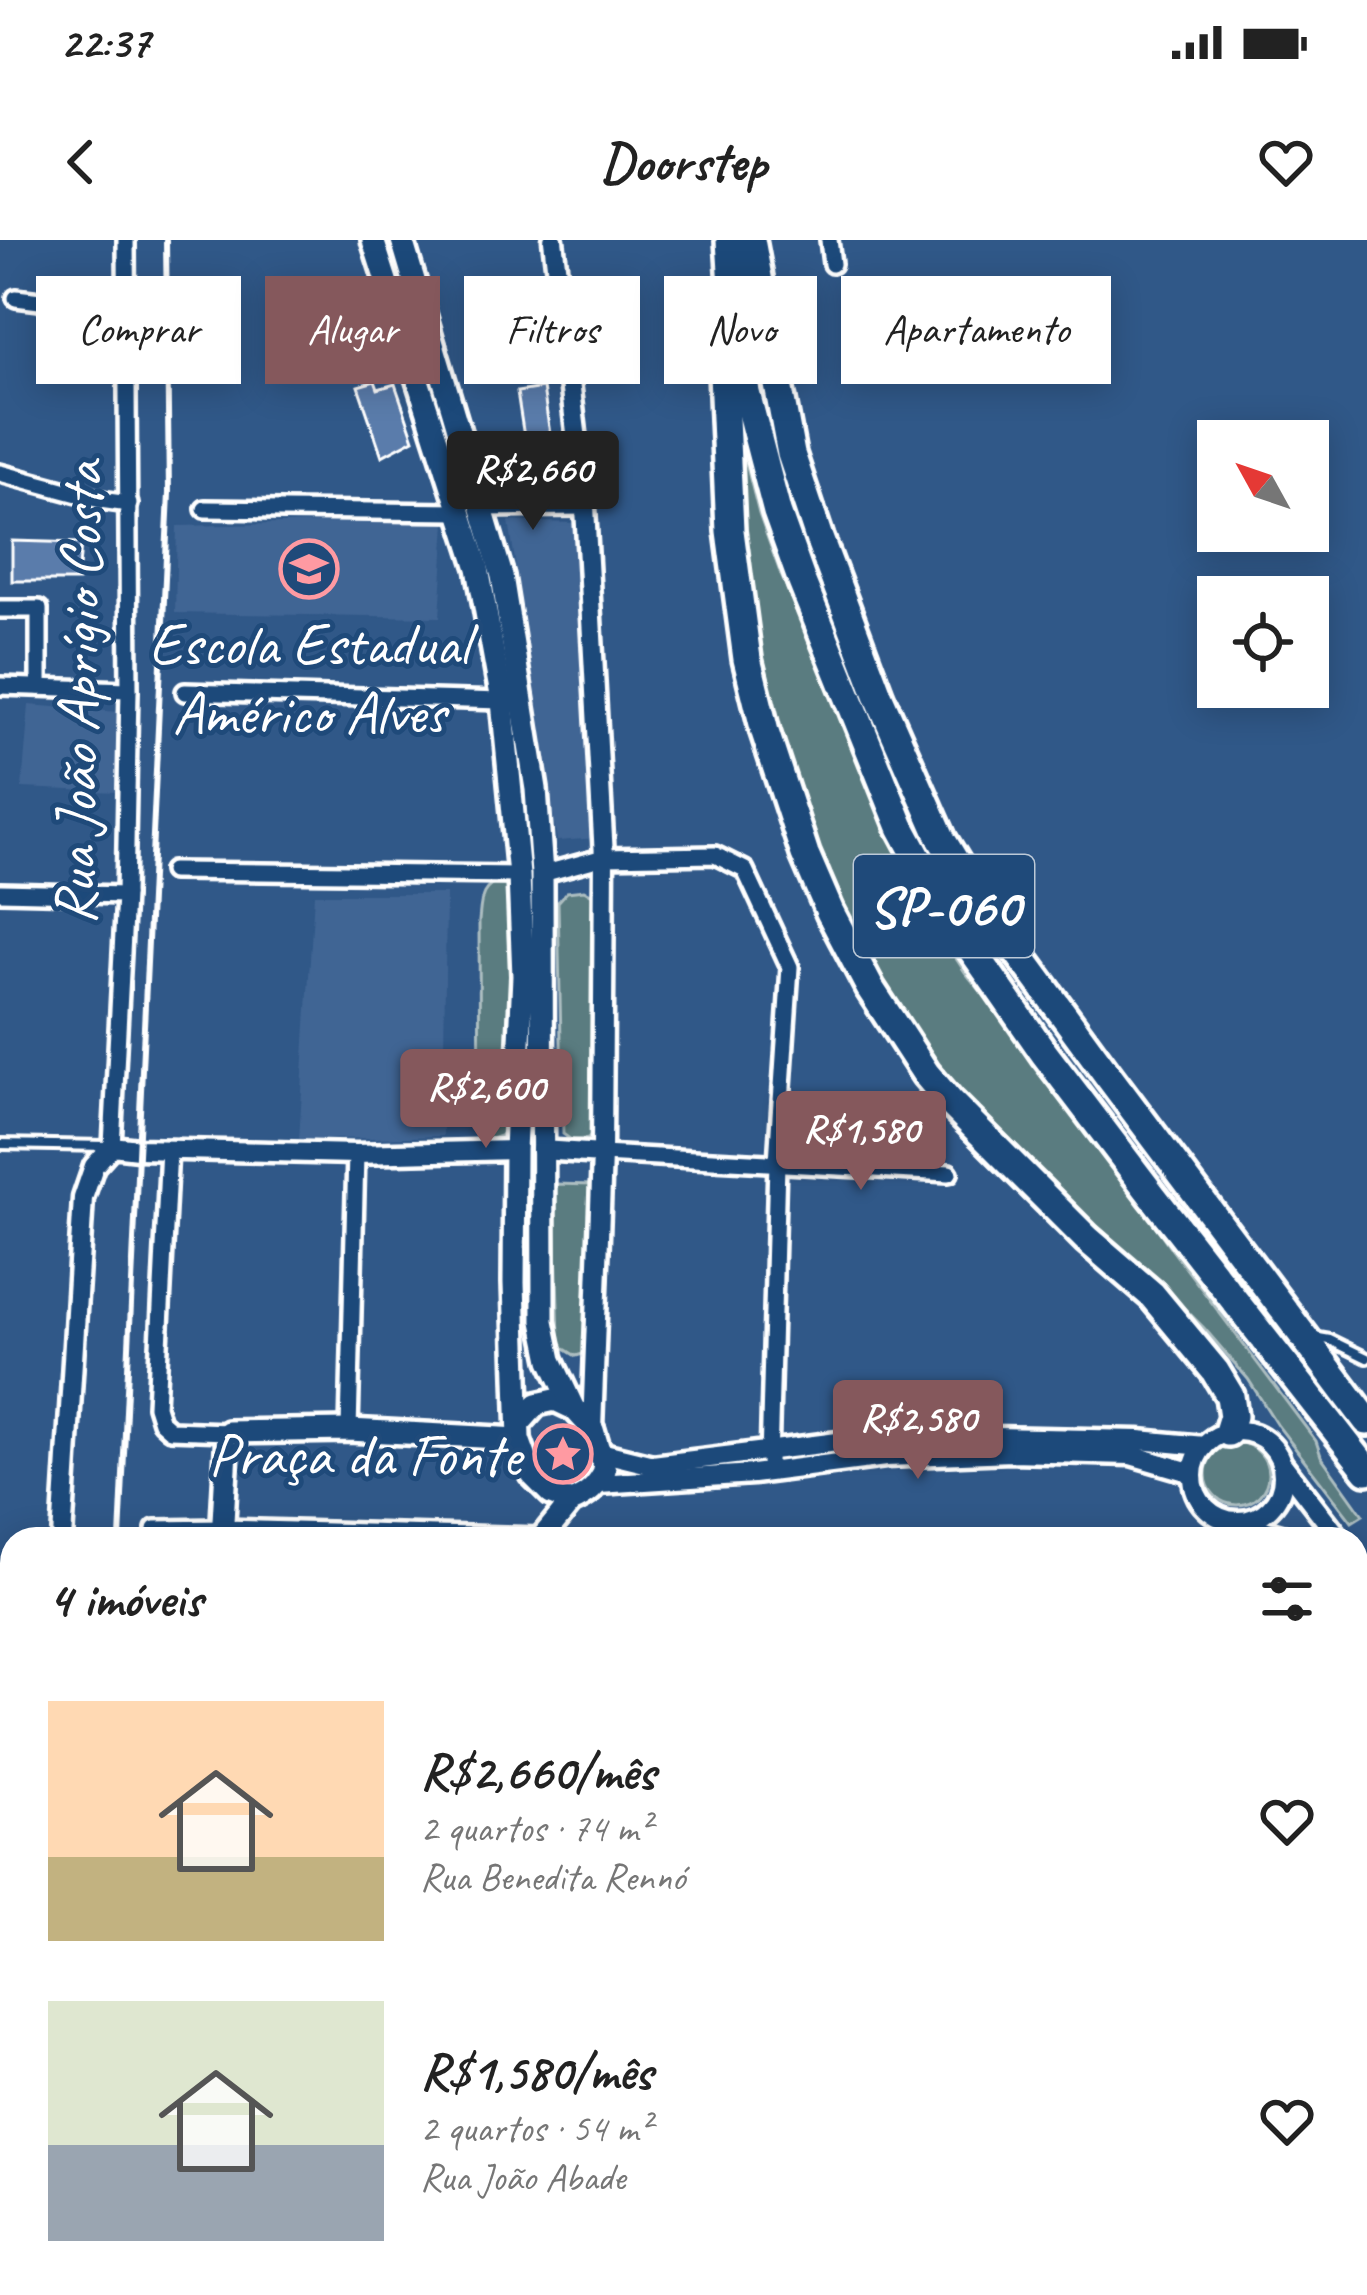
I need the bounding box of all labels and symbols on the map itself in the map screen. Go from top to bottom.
north arrow [1197,420,1329,552]
pin: R$2,660 [422,431,644,533]
street label: Rua João Aprígio Costa [36,457,120,925]
school or university icon: Escola Estadual Américo Alves [278,538,340,600]
place label: Escola Estadual Américo Alves [149,606,479,751]
road number: SP-060 [854,855,1034,957]
pin: R$2,600 [375,1049,597,1151]
pin: R$1,580 [750,1091,972,1193]
pin: R$2,580 [807,1380,1029,1482]
place label: Praça da Fonte [208,1417,525,1493]
place icon: Praça da Fonte [532,1423,594,1485]

